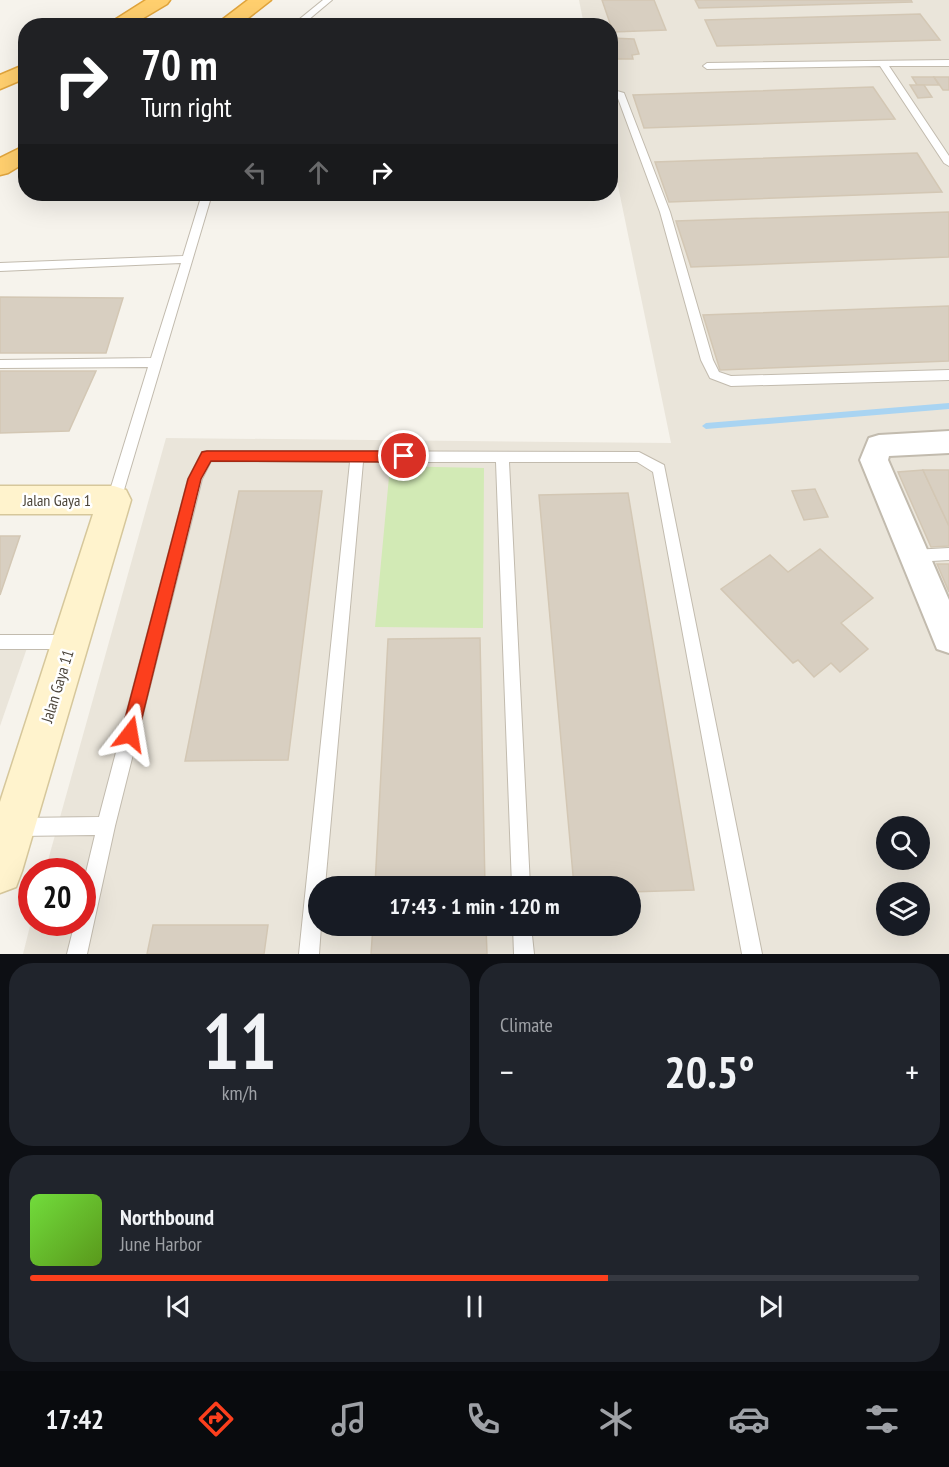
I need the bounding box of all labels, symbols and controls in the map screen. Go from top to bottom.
text: 70 m [141,37,218,92]
icon: right [42,42,120,120]
text: Turn right [141,90,232,124]
icon: left [239,156,272,189]
icon: ahead [302,156,335,189]
icon: right [365,156,398,189]
pin [378,430,429,481]
icon: arrive [387,439,420,472]
street label: Jalan Gaya 1 [22,490,91,510]
street label: Jalan Gaya 11 [36,647,78,726]
position arrow [98,702,162,766]
map controls [876,816,930,936]
button: search [876,816,930,870]
speed limit sign: 20 [18,858,96,936]
button: layers [876,882,930,936]
text: 17:43 · 1 min · 120 m [389,892,560,920]
text: 11 [202,990,277,1091]
text: Climate [500,1012,553,1038]
text: 20.5° [664,1042,755,1100]
text: − [500,1050,514,1093]
text: + [905,1050,919,1093]
text: km/h [222,1080,257,1106]
text: Northbound [120,1203,214,1231]
text: June Harbor [120,1231,202,1257]
icon: previous [162,1290,195,1323]
icon: pause [458,1290,491,1323]
icon: next [754,1290,787,1323]
icon: directions [195,1398,237,1440]
icon: music [328,1398,370,1440]
icon: phone [462,1398,504,1440]
icon: climate [595,1398,637,1440]
icon: car [728,1398,770,1440]
icon: filters [861,1398,903,1440]
text: 17:42 [46,1402,104,1436]

